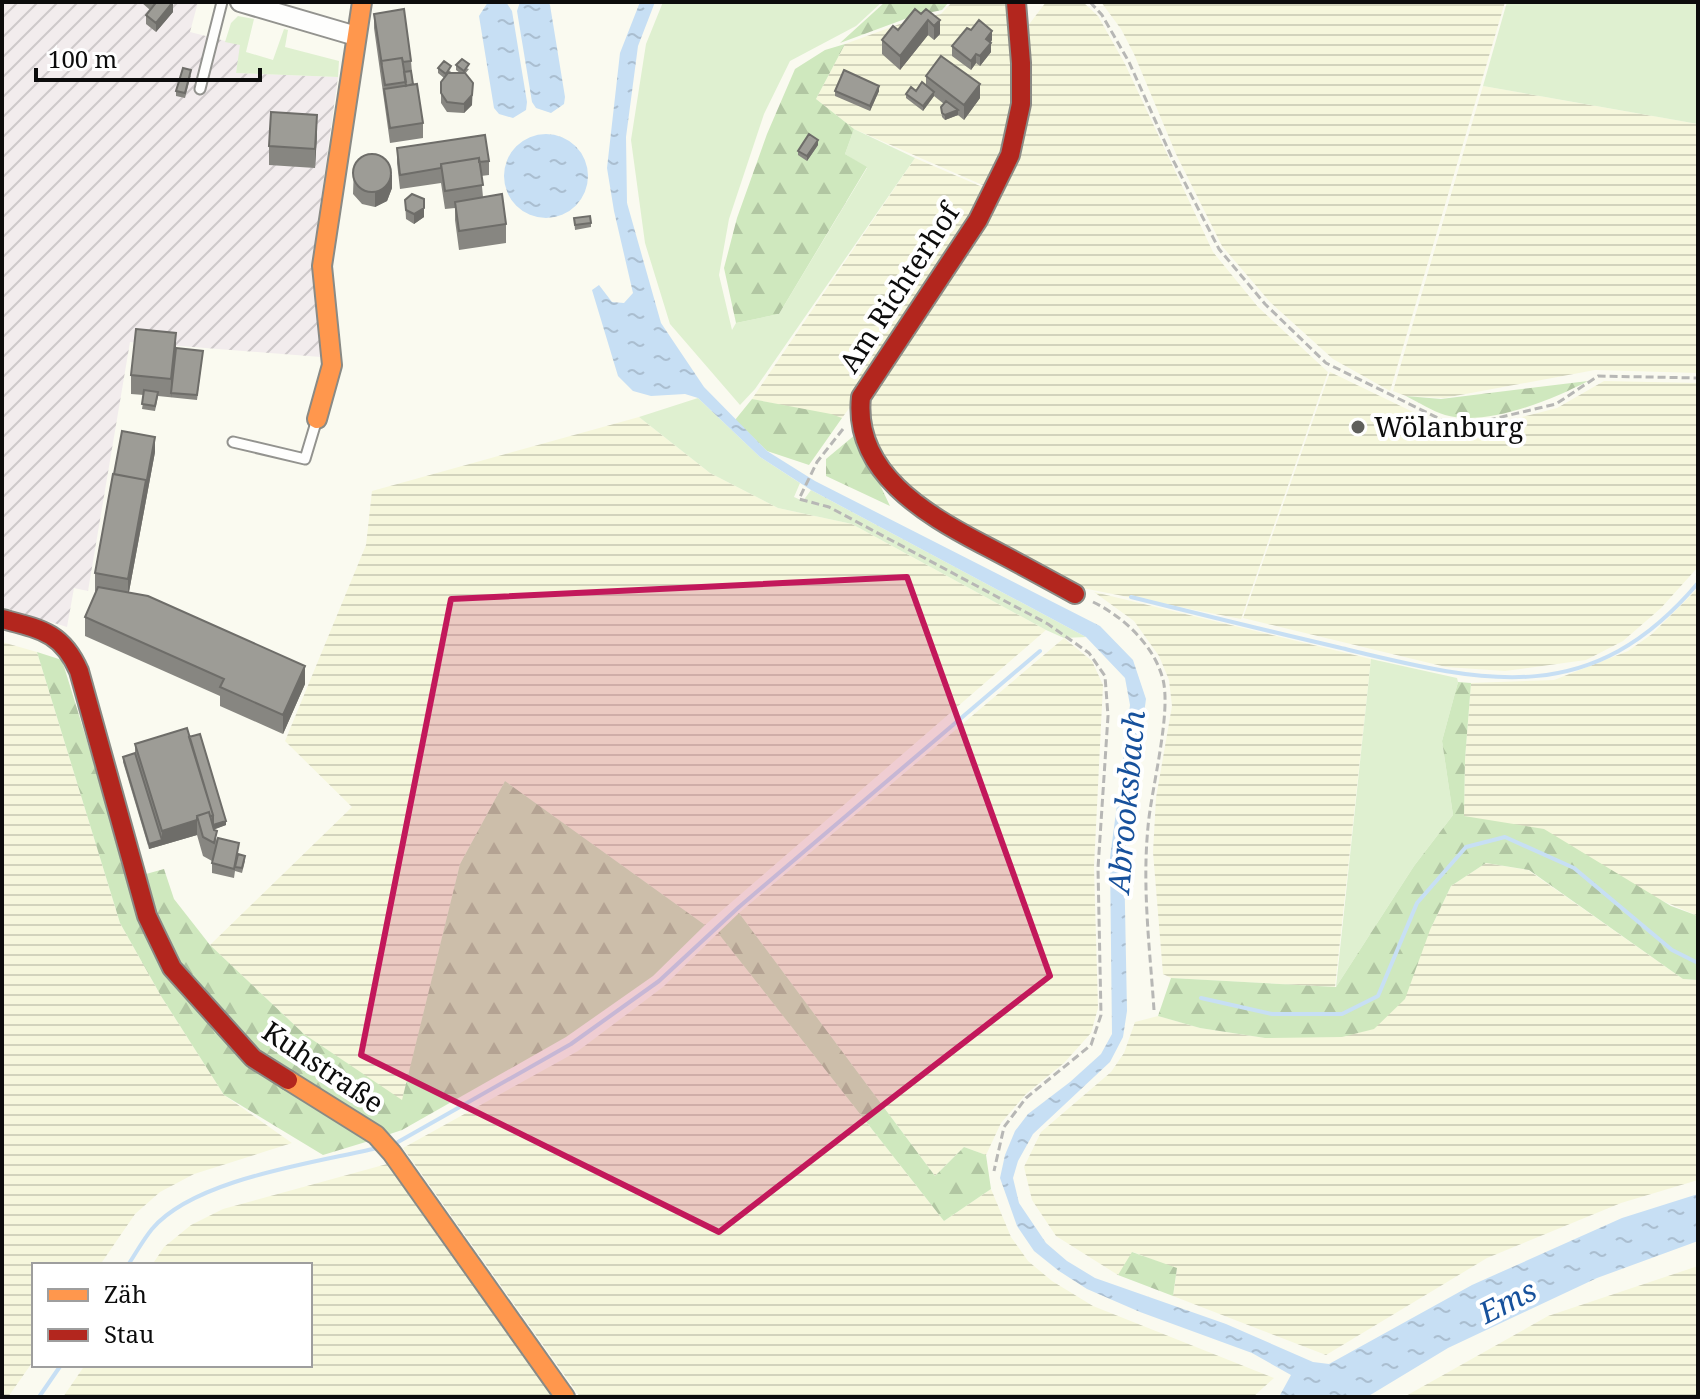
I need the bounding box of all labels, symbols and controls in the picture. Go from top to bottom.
scale bar [36,32,260,82]
text: 100 m [48,42,117,75]
street label: Am Richterhof [829,193,969,379]
place label: Wölanburg [1374,407,1524,445]
marker: Wölanburg [1349,418,1367,436]
water label: Abrooksbach [1097,709,1154,897]
street label: Kuhstraße [255,1012,392,1121]
legend [32,1263,312,1367]
water label: Ems [1471,1269,1543,1333]
text: Zäh [104,1277,147,1310]
text: Stau [104,1317,154,1350]

